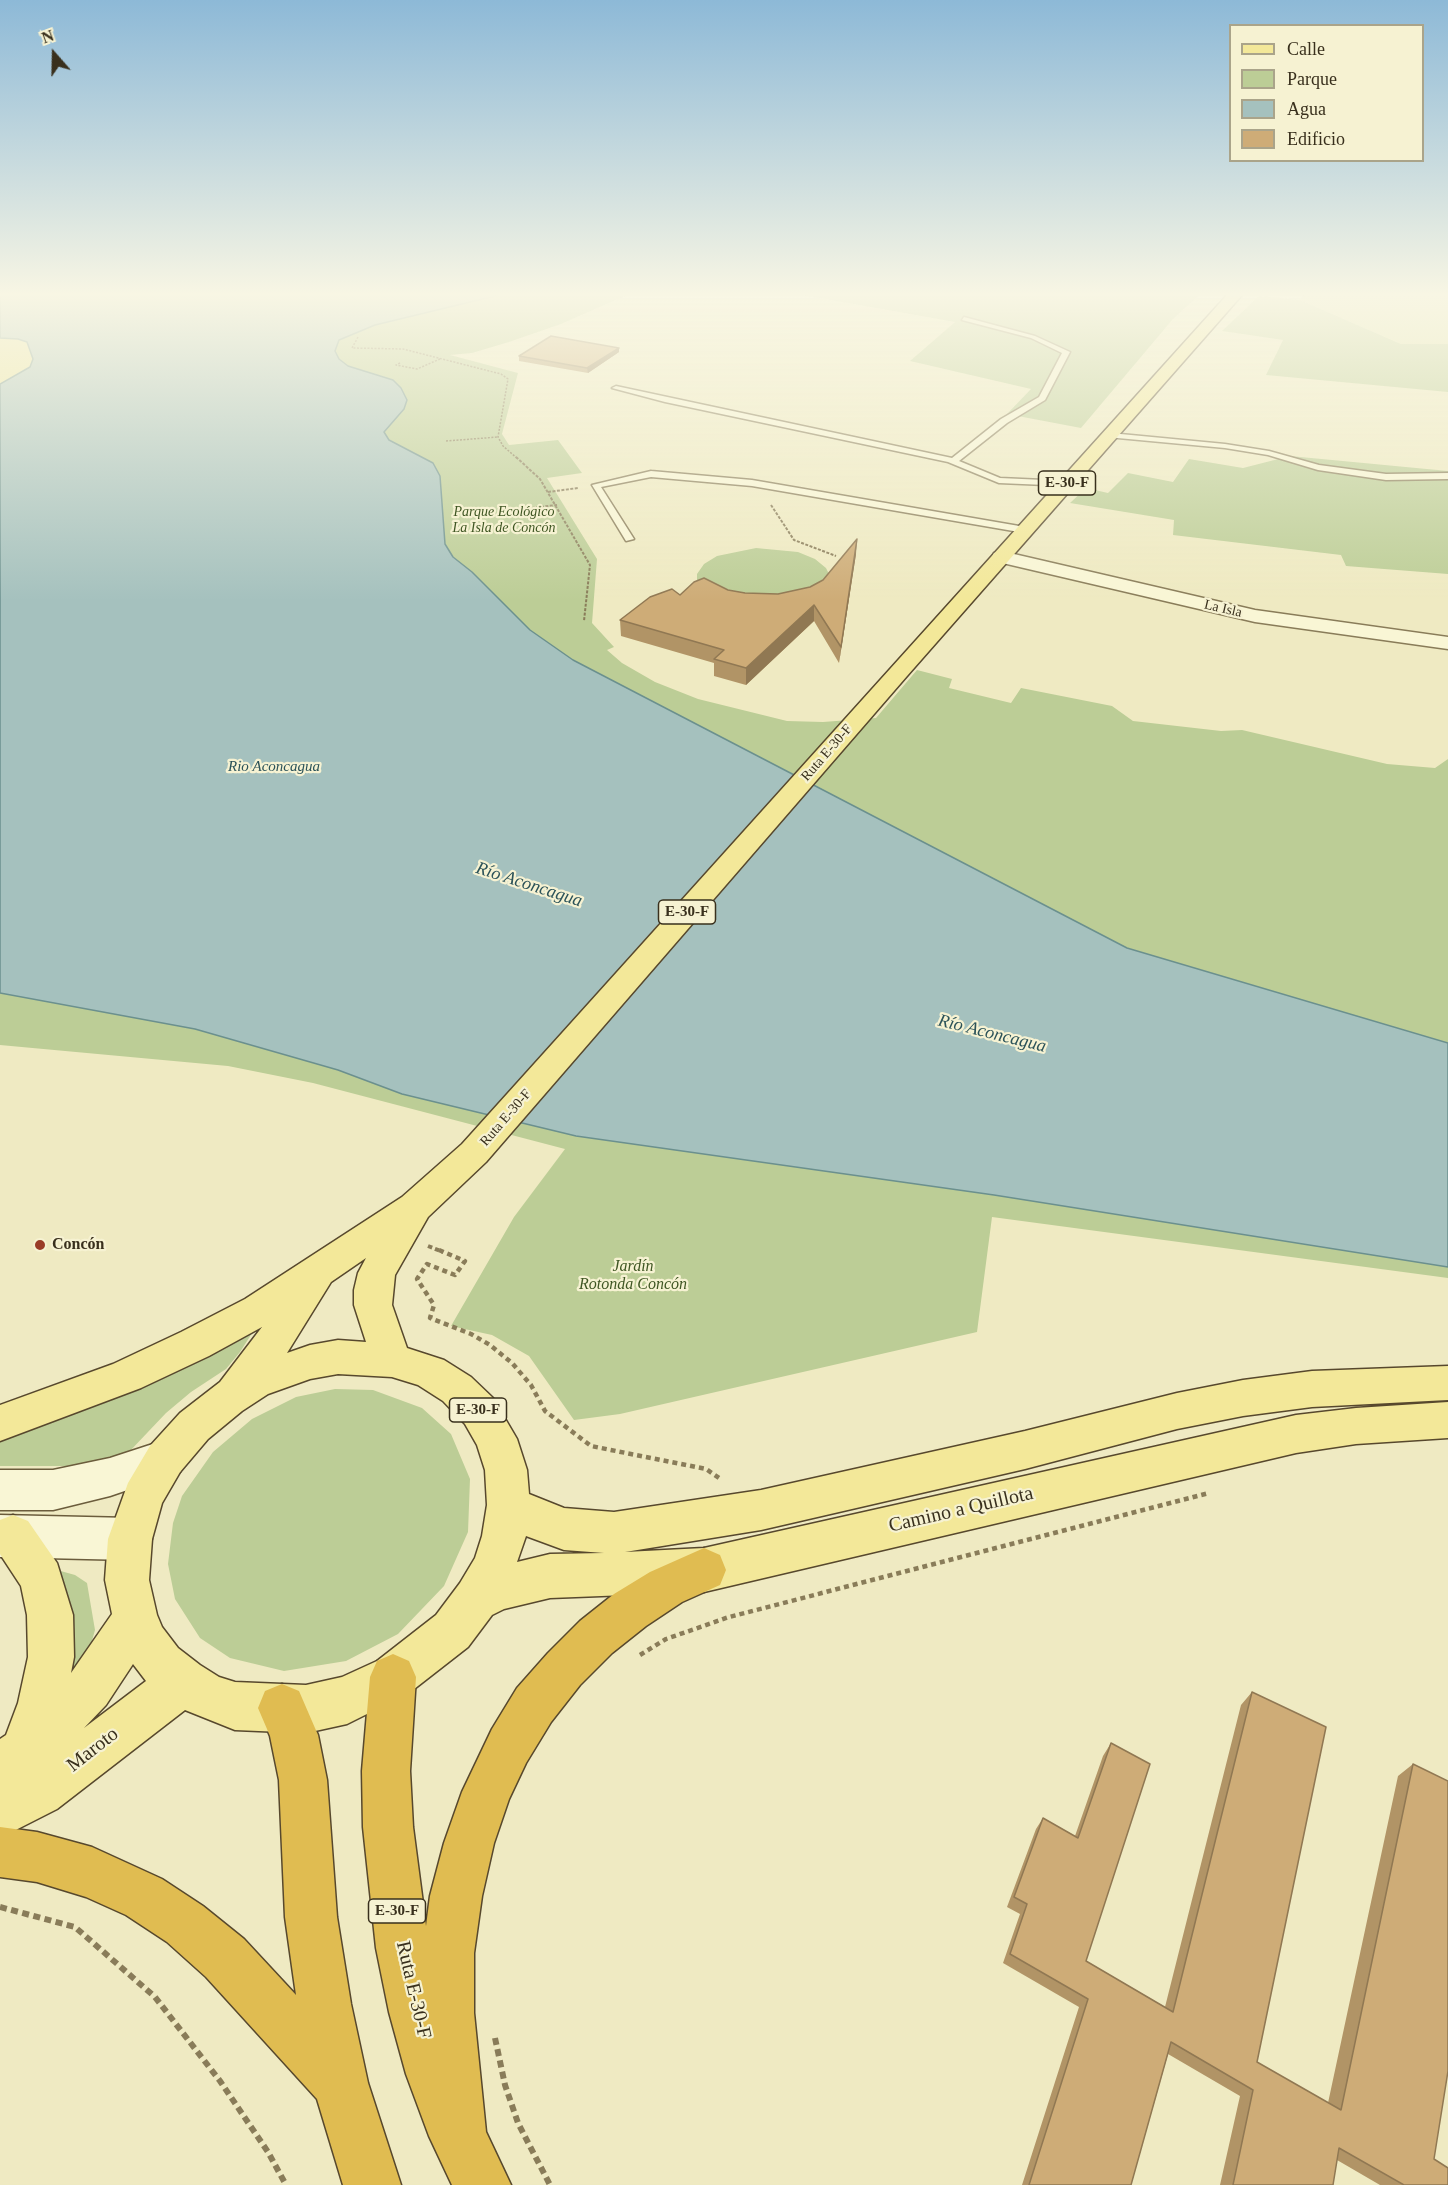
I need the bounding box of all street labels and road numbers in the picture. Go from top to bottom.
road number: E-30-F [1038,471,1096,495]
street label: La Isla [1202,596,1244,622]
street label: Ruta E-30-F [798,721,856,785]
road number: E-30-F [658,900,716,924]
street label: Ruta E-30-F [477,1086,535,1150]
road number: E-30-F [450,1398,506,1422]
street label: Camino a Quillota [886,1482,1036,1538]
street label: Maroto [62,1722,124,1778]
road number: E-30-F [368,1899,426,1923]
street label: Ruta E-30-F [390,1939,436,2041]

